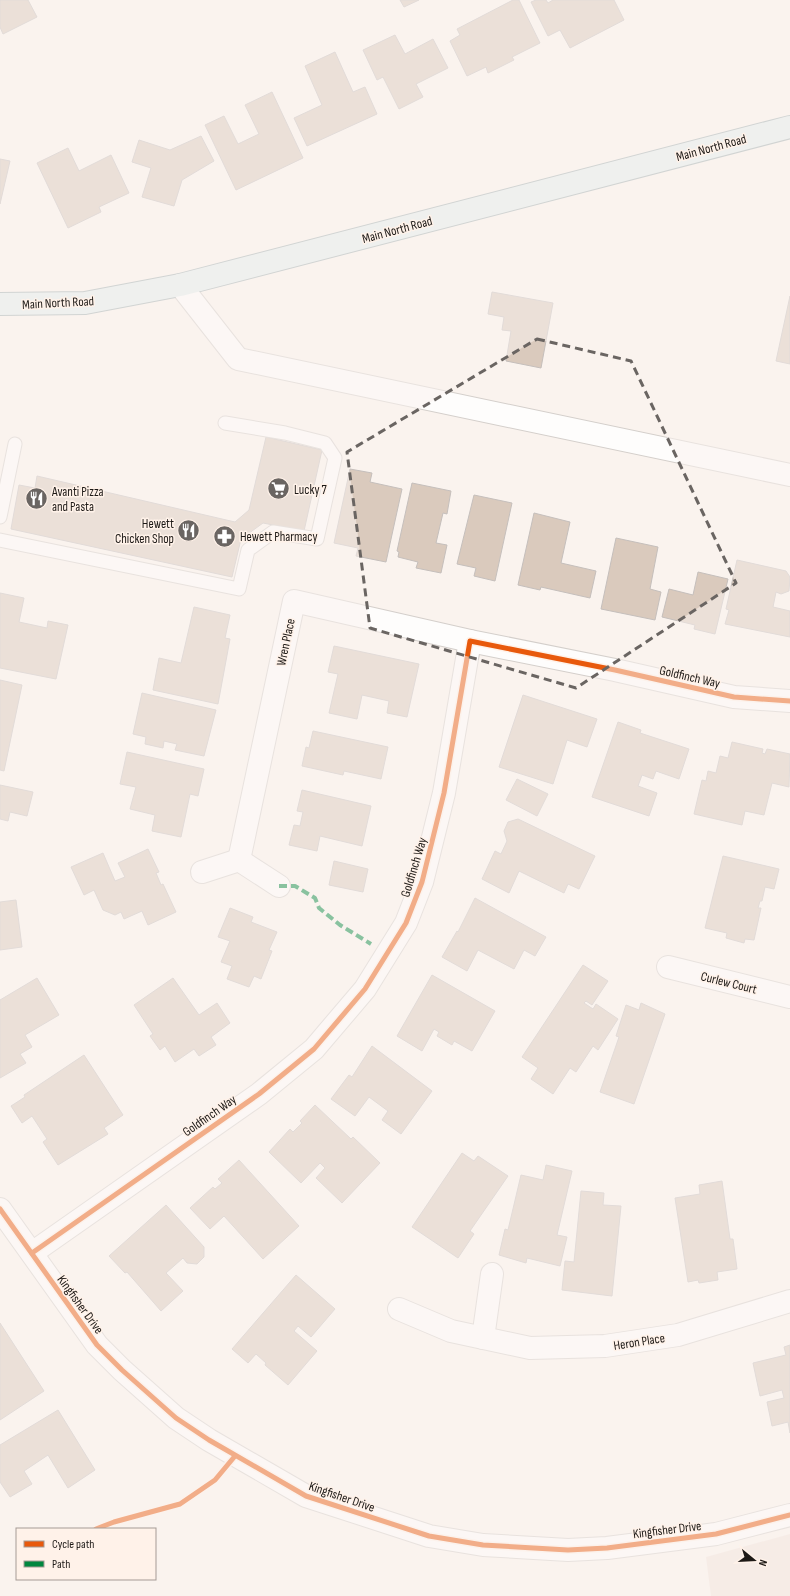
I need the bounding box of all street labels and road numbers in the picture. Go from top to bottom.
street label: Main North Road [674,131,748,165]
street label: Main North Road [360,213,434,247]
street label: Main North Road [22,293,94,313]
street label: Wren Place [273,617,299,667]
street label: Goldfinch Way [658,662,722,692]
street label: Goldfinch Way [397,835,431,899]
street label: Curlew Court [699,968,758,998]
street label: Goldfinch Way [180,1092,240,1140]
street label: Kingfisher Drive [54,1272,107,1337]
street label: Heron Place [612,1330,666,1354]
street label: Kingfisher Drive [307,1478,377,1516]
street label: Kingfisher Drive [632,1518,702,1542]

